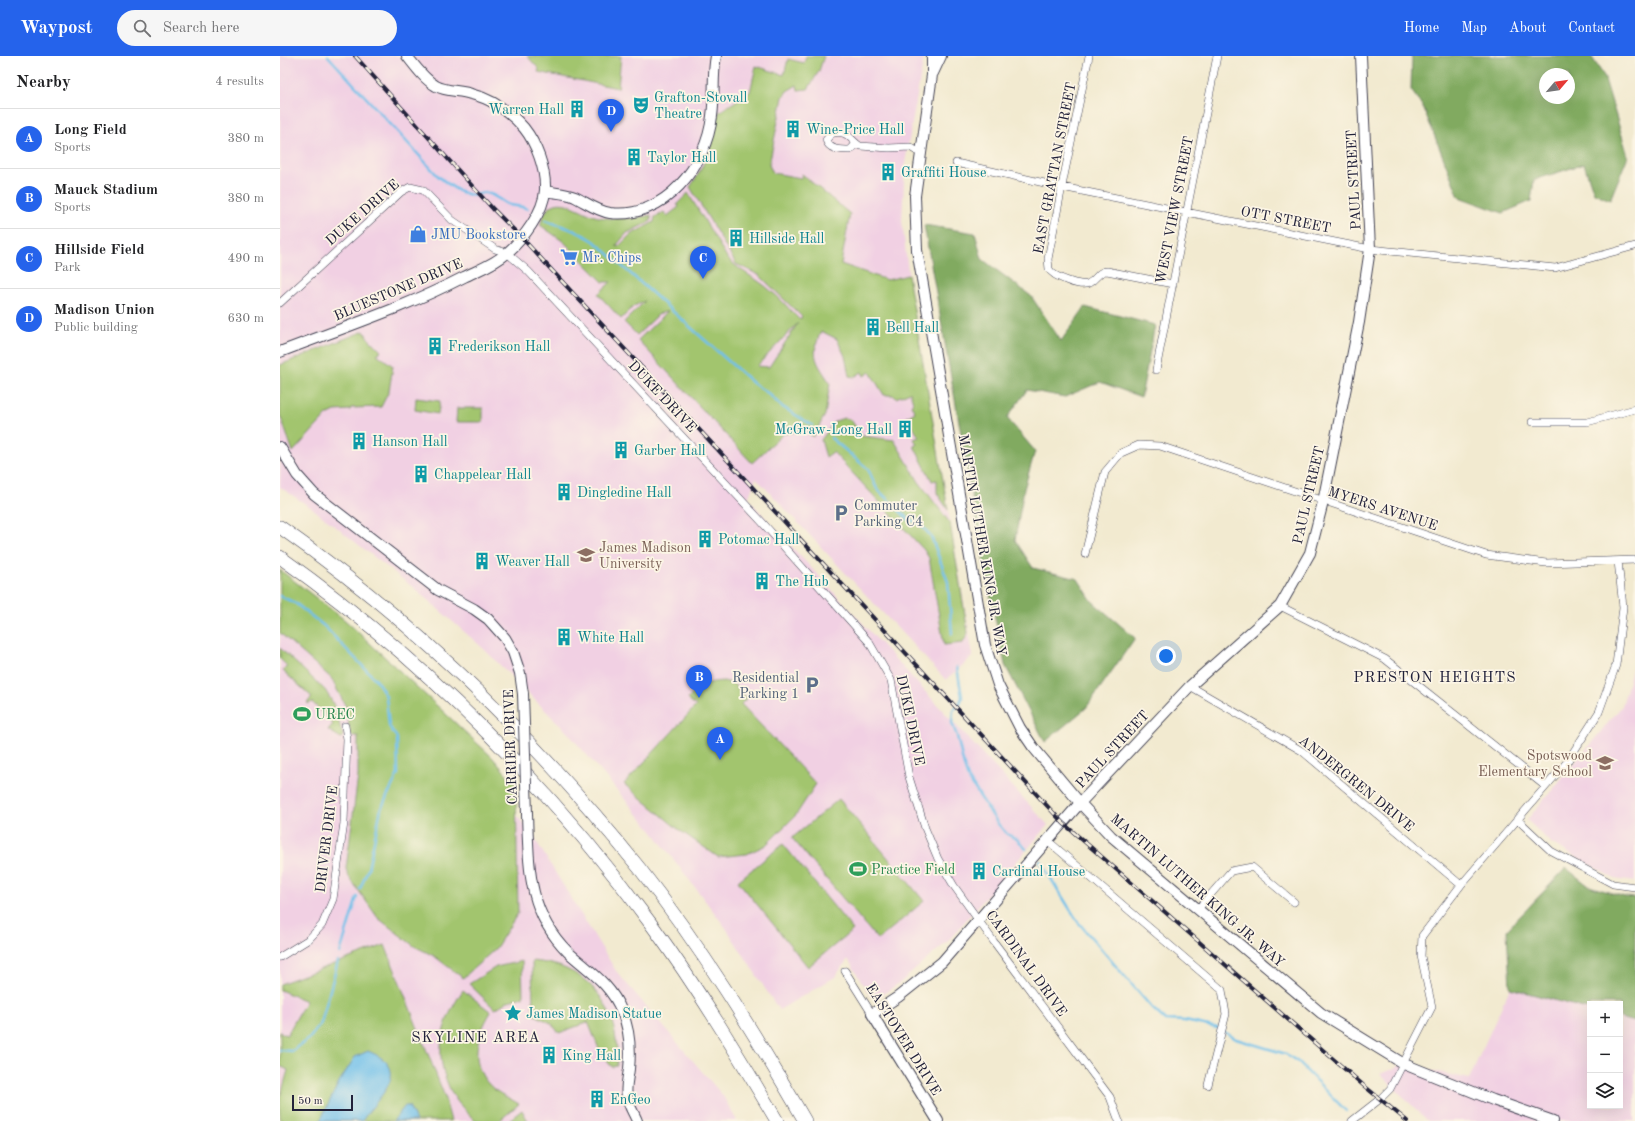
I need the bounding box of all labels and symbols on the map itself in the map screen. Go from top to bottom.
north arrow [1539,68,1575,104]
street label: EAST GRATTAN STREET [1031,81,1079,255]
place label: Grafton-Stovall Theatre [654,91,748,121]
theatre icon: Grafton-Stovall Theatre [631,95,651,115]
building icon: Warren Hall [567,99,587,119]
pin: D [598,99,624,132]
place label: Warren Hall [488,103,564,117]
building icon: Wine-Price Hall [783,119,803,139]
place label: Wine-Price Hall [806,123,905,137]
street label: PAUL STREET [1344,129,1364,230]
street label: WEST VIEW STREET [1154,135,1196,285]
building icon: Taylor Hall [624,147,644,167]
place label: Taylor Hall [647,151,716,165]
building icon: Graffiti House [878,162,898,182]
place label: Graffiti House [901,166,986,180]
street label: DUKE DRIVE [323,177,402,248]
street label: OTT STREET [1239,204,1332,236]
shop icon: JMU Bookstore [408,224,428,244]
place label: JMU Bookstore [431,228,526,242]
building icon: Hillside Hall [726,228,746,248]
place label: Hillside Hall [749,232,825,246]
pin: C [690,246,716,279]
supermarket icon: Mr. Chips [559,247,579,267]
place label: Mr. Chips [582,251,641,265]
street label: BLUESTONE DRIVE [332,256,465,323]
building icon: Bell Hall [863,317,883,337]
place label: Bell Hall [886,321,939,335]
building icon: Frederikson Hall [425,336,445,356]
place label: Frederikson Hall [448,340,550,354]
street label: DUKE DRIVE [626,358,699,435]
building icon: McGraw-Long Hall [895,419,915,439]
place label: McGraw-Long Hall [775,423,892,437]
building icon: Hanson Hall [349,431,369,451]
street label: MARTIN LUTHER KING JR. WAY [956,433,1008,657]
place label: Hanson Hall [372,435,448,449]
building icon: Garber Hall [611,440,631,460]
place label: Garber Hall [634,444,706,458]
street label: PAUL STREET [1291,445,1327,546]
building icon: Chappelear Hall [411,464,431,484]
place label: Chappelear Hall [434,468,531,482]
building icon: Dingledine Hall [554,482,574,502]
street label: MYERS AVENUE [1326,485,1439,533]
place label: Dingledine Hall [577,486,672,500]
place label: Commuter Parking C4 [854,499,923,529]
parking icon: Commuter Parking C4 [831,503,851,523]
building icon: Potomac Hall [695,529,715,549]
place label: Potomac Hall [718,533,799,547]
place label: James Madison University [599,541,692,571]
school or university icon: James Madison University [576,545,596,565]
building icon: Weaver Hall [472,551,492,571]
place label: Weaver Hall [495,555,570,569]
building icon: The Hub [752,571,772,591]
place label: The Hub [775,575,829,589]
building icon: White Hall [554,627,574,647]
place label: White Hall [577,631,644,645]
your location [1156,646,1176,666]
pin: B [686,665,712,698]
place label: Residential Parking 1 [732,671,799,701]
district label: PRESTON HEIGHTS [1353,671,1517,686]
street label: DUKE DRIVE [894,674,926,767]
parking icon: Residential Parking 1 [802,675,822,695]
street label: CARRIER DRIVE [502,689,520,805]
sports icon: UREC [292,704,312,724]
place label: UREC [315,708,355,722]
street label: PAUL STREET [1073,708,1152,791]
pin: A [707,727,733,760]
street label: ANDERGREN DRIVE [1296,733,1417,834]
place label: Spotswood Elementary School [1478,749,1592,779]
school or university icon: Spotswood Elementary School [1595,753,1615,773]
street label: DRIVER DRIVE [313,785,341,893]
street label: MARTIN LUTHER KING JR. WAY [1108,812,1287,970]
sports icon: Practice Field [848,859,868,879]
building icon: Cardinal House [969,861,989,881]
place label: Practice Field [871,863,955,877]
place label: Cardinal House [992,865,1085,879]
street label: CARDINAL DRIVE [983,908,1069,1019]
street label: EASTOVER DRIVE [863,981,943,1098]
place icon: James Madison Statue [503,1003,523,1023]
place label: James Madison Statue [526,1007,662,1021]
district label: SKYLINE AREA [411,1031,541,1046]
building icon: King Hall [539,1045,559,1065]
place label: King Hall [562,1049,621,1063]
building icon: EnGeo [587,1089,607,1109]
scale bar [292,1093,353,1112]
place label: EnGeo [610,1093,651,1107]

